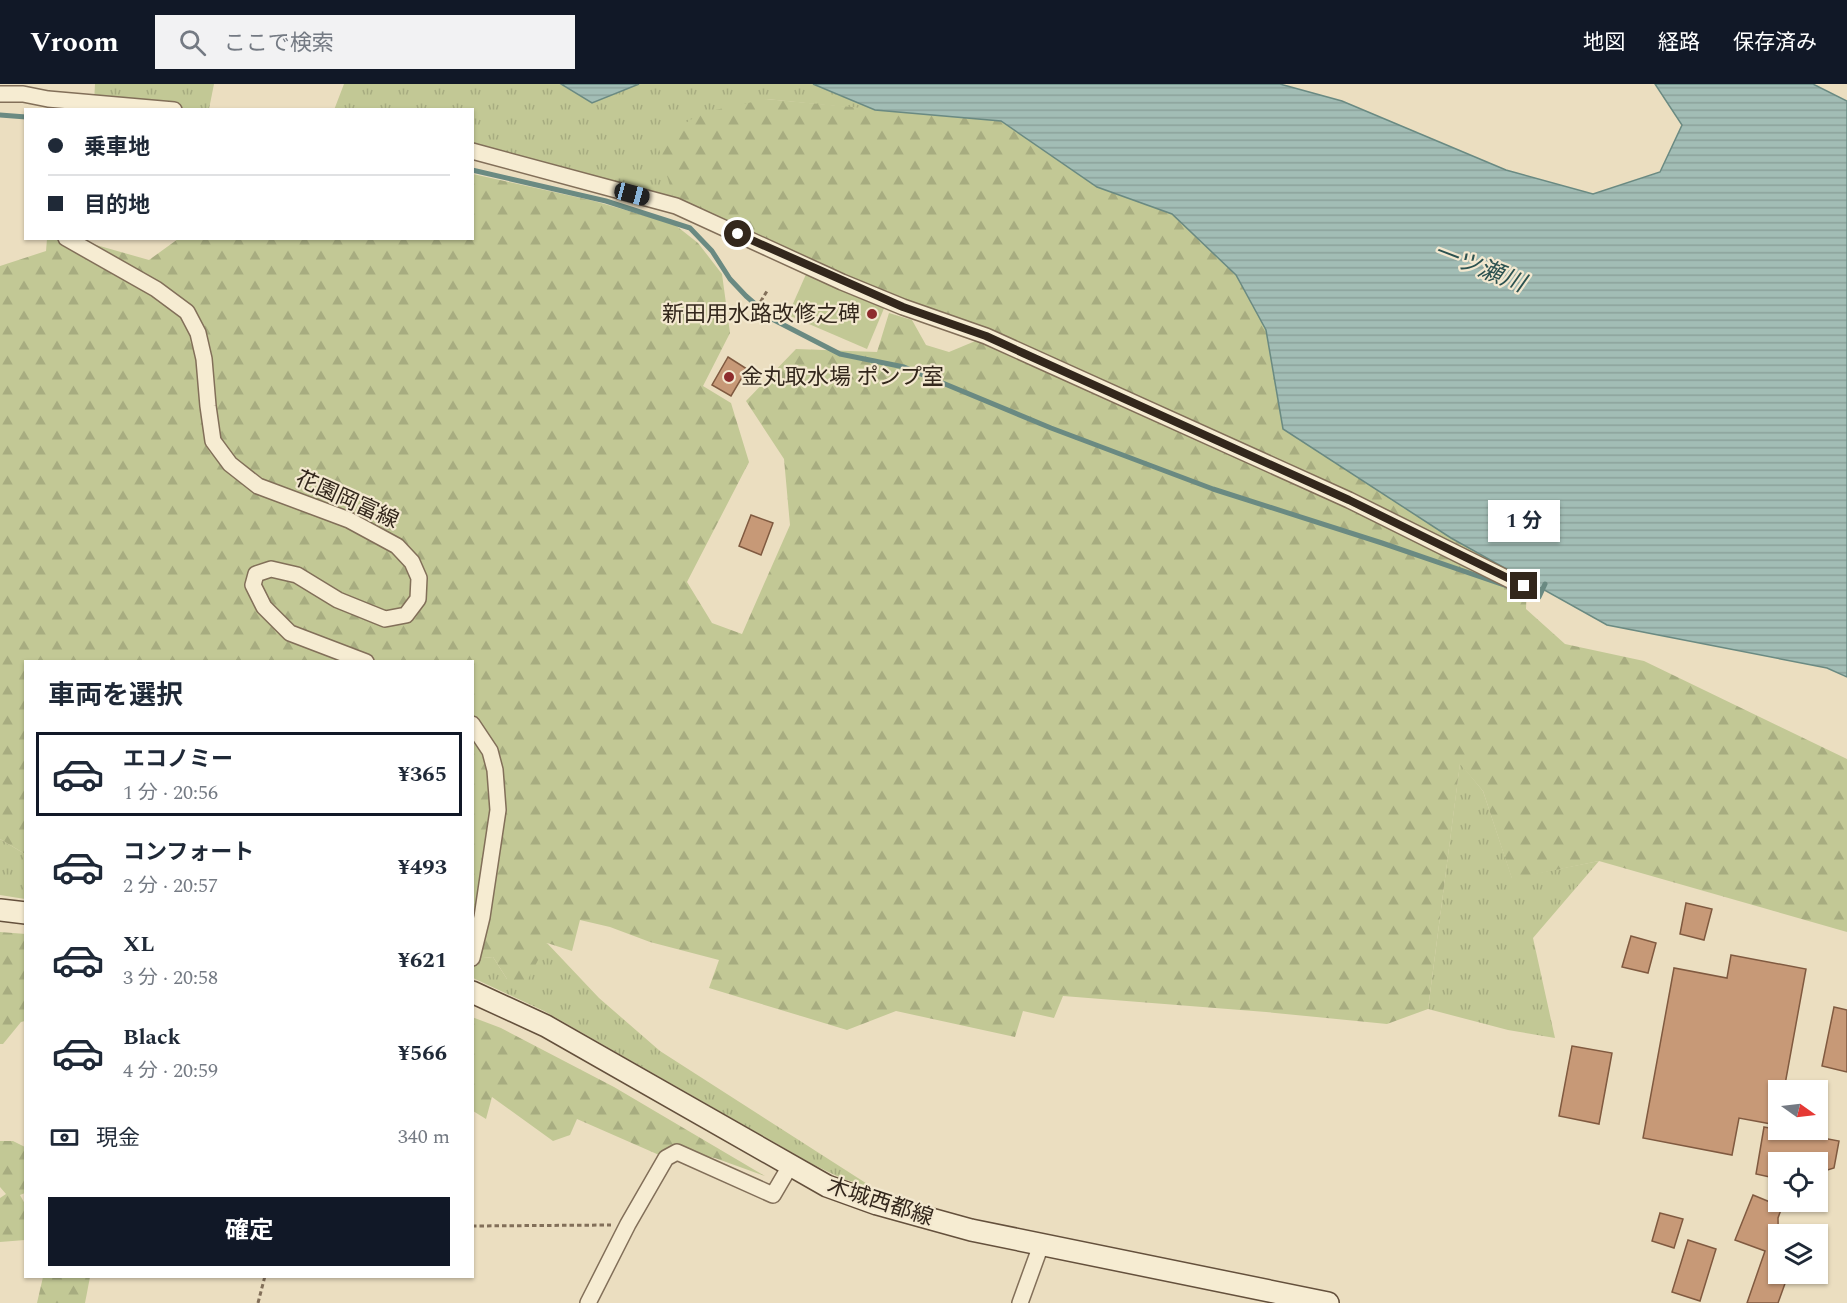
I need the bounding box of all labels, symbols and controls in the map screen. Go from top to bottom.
search box [155,15,575,69]
text: Vroom [30,21,119,64]
icon: search [176,26,209,59]
text: ここで検索 [224,27,334,60]
text: 地図 [1583,27,1625,59]
text: 経路 [1658,27,1700,59]
text: 保存済み [1733,27,1817,59]
text: 乗車地 [84,131,150,164]
car [612,181,652,207]
text: 目的地 [84,189,150,222]
route start [724,220,751,247]
water label: 一ツ瀬川 [1428,234,1533,303]
place label: 新田用水路改修之碑 [662,298,860,331]
marker: 新田用水路改修之碑 [865,307,879,321]
place label: 金丸取水場 ポンプ室 [741,361,944,394]
marker: 金丸取水場 ポンプ室 [722,370,736,384]
street label: 花園岡富線 [290,463,404,537]
callout: 1 分 [1488,499,1560,541]
text: 1 分 [1506,506,1542,536]
route end [1510,572,1537,599]
text: 車両を選択 [48,675,183,717]
text: エコノミー [123,743,233,776]
icon: car [51,747,105,801]
text: ¥365 [398,758,447,791]
text: 1 分 · 20:56 [123,778,218,808]
text: コンフォート [123,836,254,869]
icon: car [51,840,105,894]
text: ¥493 [398,851,447,884]
text: 2 分 · 20:57 [123,871,218,901]
text: XL [123,928,154,961]
icon: car [51,933,105,987]
text: ¥621 [398,944,447,977]
text: 3 分 · 20:58 [123,963,218,993]
text: Black [123,1021,181,1054]
icon: car [51,1026,105,1080]
text: ¥566 [398,1037,447,1070]
text: 4 分 · 20:59 [123,1056,218,1086]
north arrow [1768,1080,1828,1140]
map controls [1768,1080,1828,1284]
icon: cash [48,1121,81,1154]
text: 現金 [96,1122,140,1155]
text: 340 m [398,1122,450,1152]
button: locate [1768,1152,1828,1212]
street label: 木城西都線 [823,1169,937,1235]
button: 確定 [48,1197,450,1266]
button: layers [1768,1224,1828,1284]

